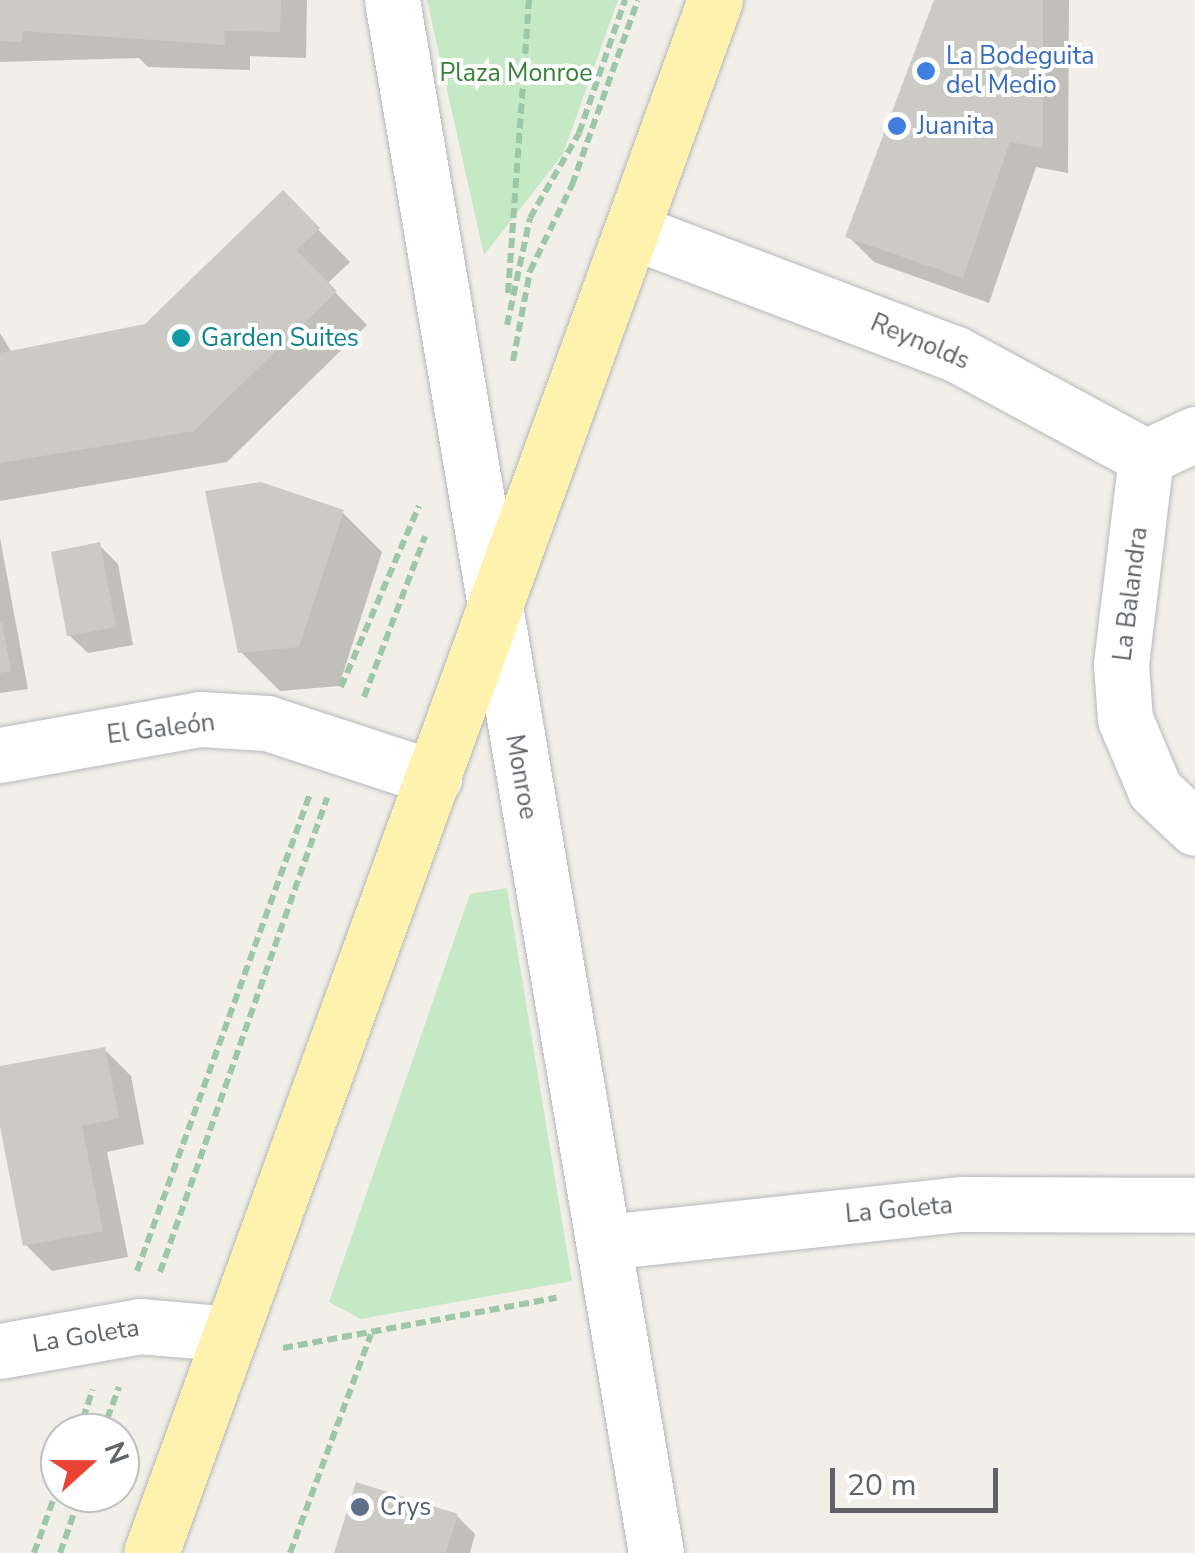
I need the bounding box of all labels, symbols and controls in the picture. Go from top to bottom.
place label: La Bodeguita del Medio [946,42,1094,101]
park label: Plaza Monroe [439,58,593,88]
marker: La Bodeguita del Medio [915,60,937,82]
place label: Juanita [917,111,994,141]
marker: Juanita [886,115,908,137]
street label: Reynolds [866,308,974,376]
place label: Garden Suites [201,323,359,353]
marker: Garden Suites [170,327,192,349]
street label: La Balandra [1108,525,1154,663]
street label: El Galeón [105,708,217,750]
street label: Monroe [499,732,543,822]
street label: La Goleta [844,1190,954,1230]
street label: La Goleta [30,1313,142,1359]
north arrow [40,1413,140,1513]
text: N [95,1436,138,1470]
scale bar [835,1448,1002,1510]
text: 20 m [847,1465,916,1506]
place label: Crys [380,1492,431,1522]
marker: Crys [349,1496,371,1518]

